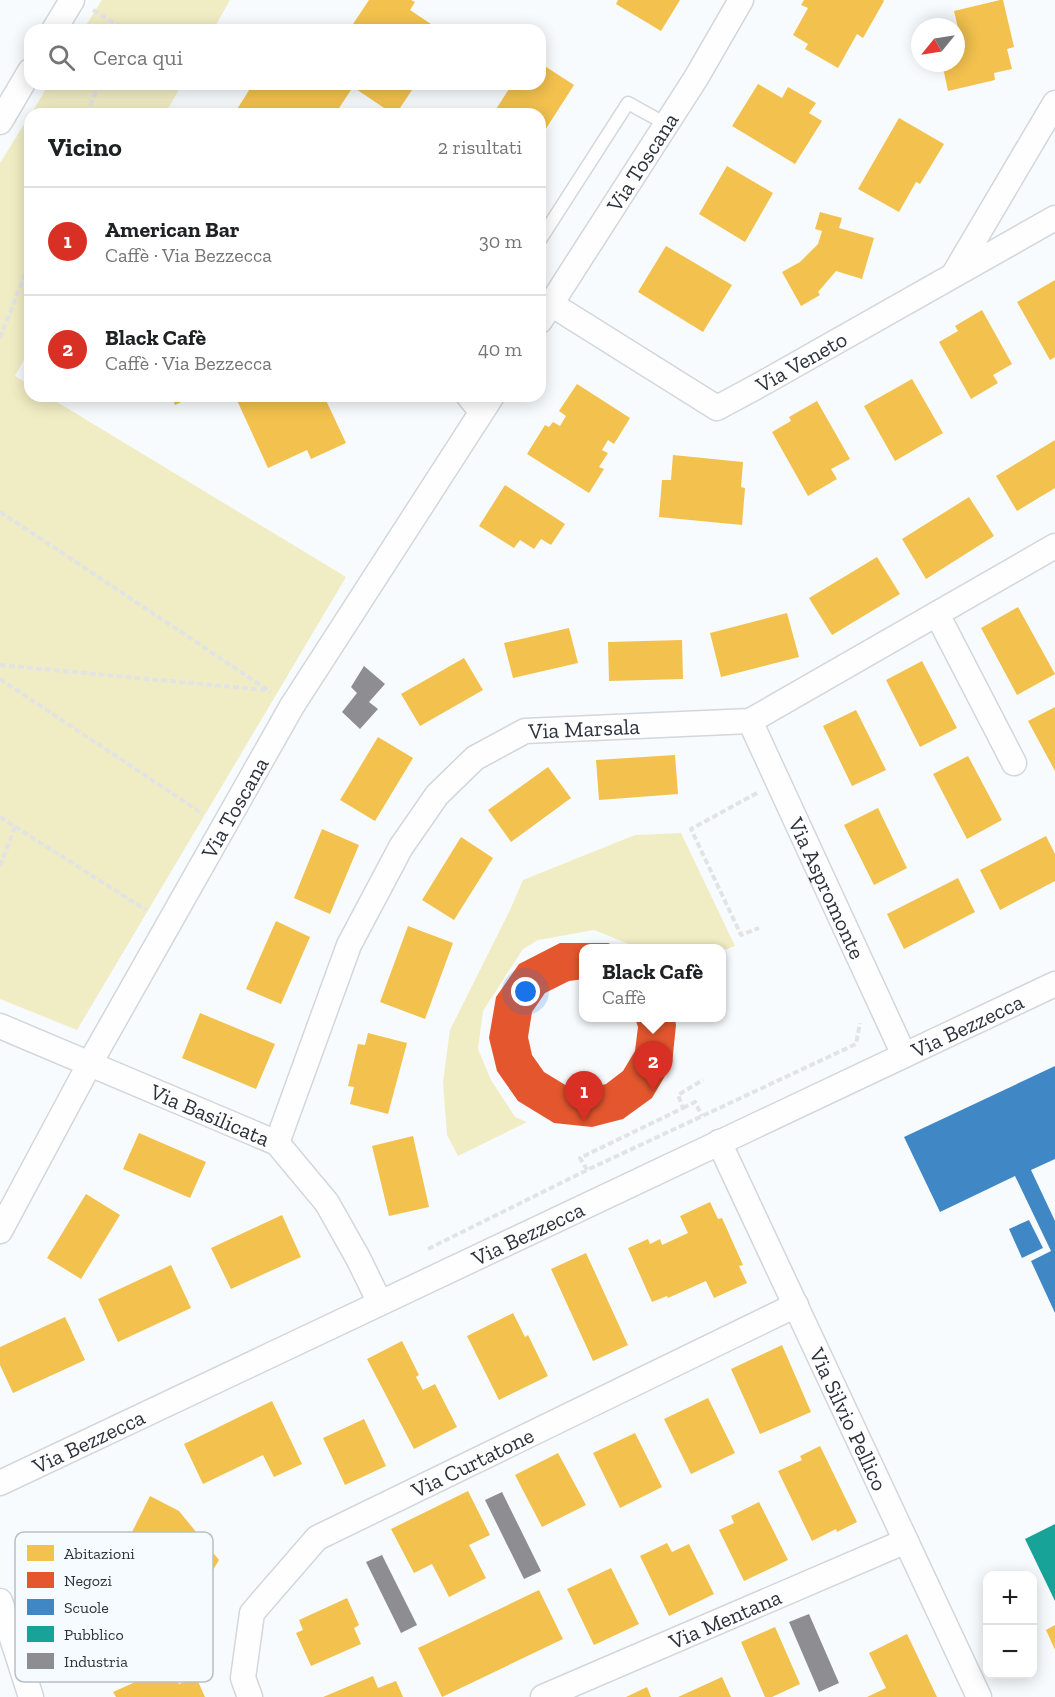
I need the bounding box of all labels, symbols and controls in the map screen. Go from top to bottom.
north arrow [911,18,965,72]
search box [24,24,546,90]
icon: search [45,41,78,74]
text: Cerca qui [93,44,183,71]
street label: Via Toscana [600,107,684,217]
text: Vicino [48,131,122,163]
text: 2 risultati [438,135,522,159]
text: American Bar [105,216,239,243]
text: 1 [63,229,72,253]
text: 30 m [479,229,522,253]
text: Caffè · Via Bezzecca [105,243,272,267]
text: Black Cafè [105,324,206,351]
street label: Via Veneto [750,325,852,398]
text: 2 [62,337,73,361]
text: 40 m [478,337,522,361]
text: Caffè · Via Bezzecca [105,351,272,375]
street label: Via Marsala [527,712,641,744]
street label: Via Toscana [195,752,274,864]
street label: Via Aspromonte [782,812,871,963]
popup [579,944,726,1022]
text: Black Cafè [602,958,703,985]
your location [511,977,540,1006]
text: Caffè [602,985,646,1009]
street label: Via Bezzecca [906,987,1028,1064]
pin: 2 [634,1042,672,1091]
pin: 1 [564,1072,604,1121]
street label: Via Basilicata [145,1077,274,1152]
street label: Via Bezzecca [467,1195,589,1272]
street label: Via Silvio Pellico [803,1342,894,1495]
street label: Via Bezzecca [27,1403,149,1480]
street label: Via Curtatone [406,1421,538,1504]
legend [15,1532,213,1682]
text: Abitazioni [64,1544,135,1563]
text: Negozi [64,1571,112,1590]
map controls [983,1571,1037,1679]
button: + [983,1571,1037,1625]
street label: Via Mentana [664,1583,785,1655]
text: Scuole [64,1598,109,1617]
text: Pubblico [64,1625,124,1644]
button: − [983,1625,1037,1679]
text: Industria [64,1652,128,1671]

